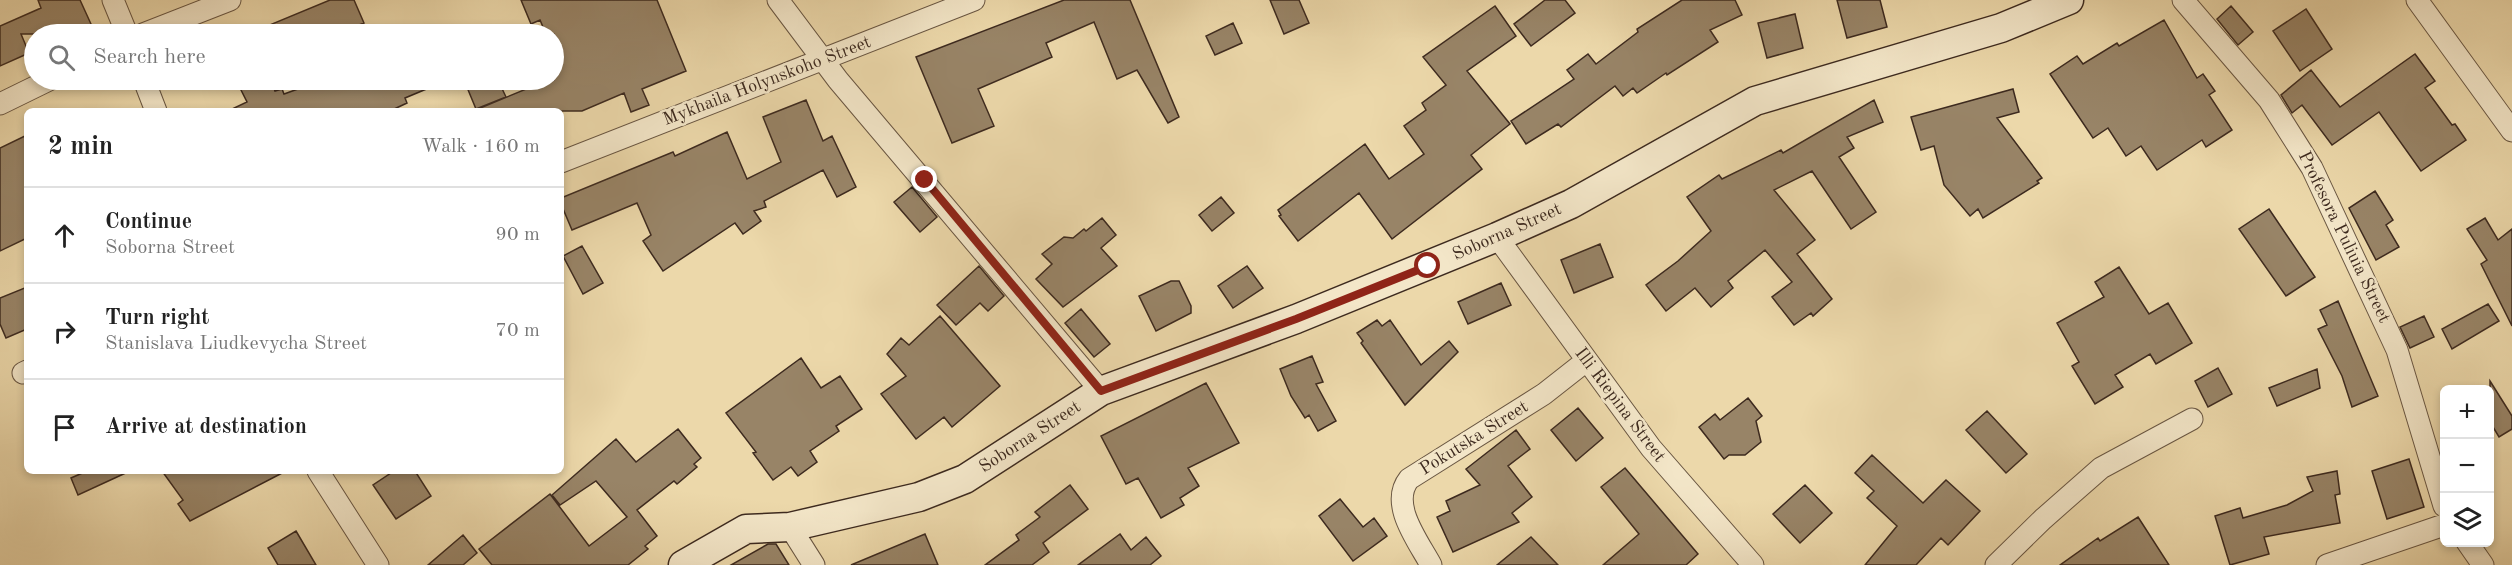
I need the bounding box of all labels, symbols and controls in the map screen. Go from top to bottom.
search box [24,24,564,90]
street label: Mykhaila Holynskoho Street [661,33,873,129]
icon: search [45,41,78,74]
text: Search here [93,46,206,68]
text: 2 min [48,134,113,160]
text: Walk · 160 m [421,137,540,157]
street label: Profesora Puliuia Street [2295,148,2393,326]
route end [911,166,937,192]
street label: Soborna Street [1450,200,1564,264]
text: Continue [105,211,192,233]
icon: ahead [48,219,81,252]
text: 90 m [495,225,540,245]
text: Soborna Street [105,238,235,258]
route start [1414,252,1440,278]
text: Turn right [105,307,209,329]
icon: right [48,315,81,348]
text: 70 m [495,321,540,341]
text: Stanislava Liudkevycha Street [105,334,367,354]
street label: Illi Riepina Street [1571,344,1669,466]
map controls [2440,385,2494,547]
button: + [2440,385,2494,439]
street label: Pokutska Street [1417,397,1531,479]
street label: Soborna Street [976,398,1084,476]
icon: arrive [48,411,81,444]
text: Arrive at destination [105,416,307,438]
button: − [2440,439,2494,493]
button: layers [2440,493,2494,547]

